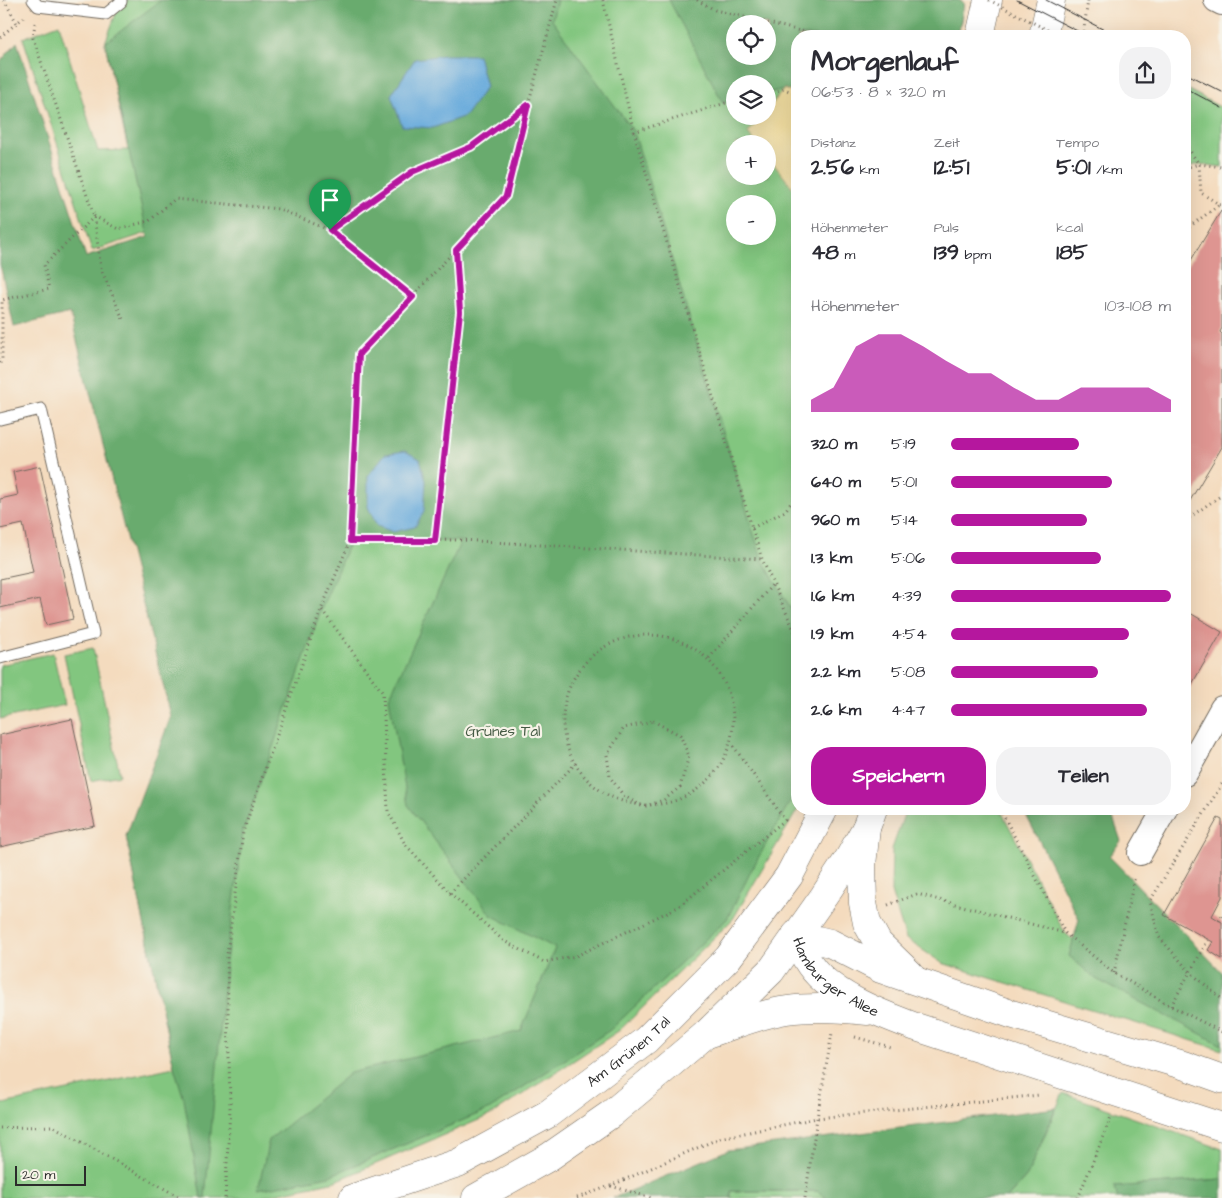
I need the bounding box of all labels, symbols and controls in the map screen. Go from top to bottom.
map controls [726,15,776,245]
button: locate [726,15,776,65]
text: Morgenlauf [811,42,958,81]
button: share [1119,47,1171,99]
button: layers [726,75,776,125]
text: 06:53 · 8 × 320 m [811,81,945,103]
text: Distanz [811,133,856,153]
text: Zeit [934,133,960,153]
text: Tempo [1056,133,1099,153]
button: + [726,135,776,185]
text: 2.56 [811,153,854,182]
text: 12:51 [934,153,969,182]
text: 5:01 [1056,153,1091,182]
text: km [854,160,879,180]
text: /km [1091,160,1122,180]
pin [309,179,351,230]
icon: arrive [316,186,344,214]
button: − [726,195,776,245]
text: Höhenmeter [811,218,888,238]
text: Puls [934,218,959,238]
text: kcal [1056,218,1083,238]
text: 48 [811,238,839,267]
text: 139 [934,238,959,267]
text: 185 [1056,238,1088,267]
text: m [839,245,855,265]
text: bpm [959,245,991,265]
text: Höhenmeter [811,295,899,317]
text: 103–108 m [1104,295,1171,317]
text: 320 m [811,433,857,455]
text: 5:19 [891,433,916,455]
text: 640 m [811,471,861,493]
text: 5:01 [891,471,917,493]
text: 960 m [811,509,859,531]
text: 5:14 [891,509,918,531]
text: 1.3 km [811,547,852,569]
text: 5:06 [891,547,925,569]
text: 1.6 km [811,585,854,607]
text: 4:39 [891,585,922,607]
text: 1.9 km [811,623,853,645]
text: 4:54 [891,623,927,645]
text: 2.2 km [811,661,860,683]
text: 5:08 [891,661,925,683]
text: 2.6 km [811,699,861,721]
text: 4:47 [891,699,925,721]
park label: Grünes Tal [466,721,540,742]
button: Speichern [811,747,986,805]
button: Teilen [996,747,1171,805]
street label: Hamburger Allee [787,934,882,1022]
street label: Am Grünen Tal [583,1012,675,1092]
scale bar [15,1163,86,1186]
text: 20 m [22,1165,55,1185]

